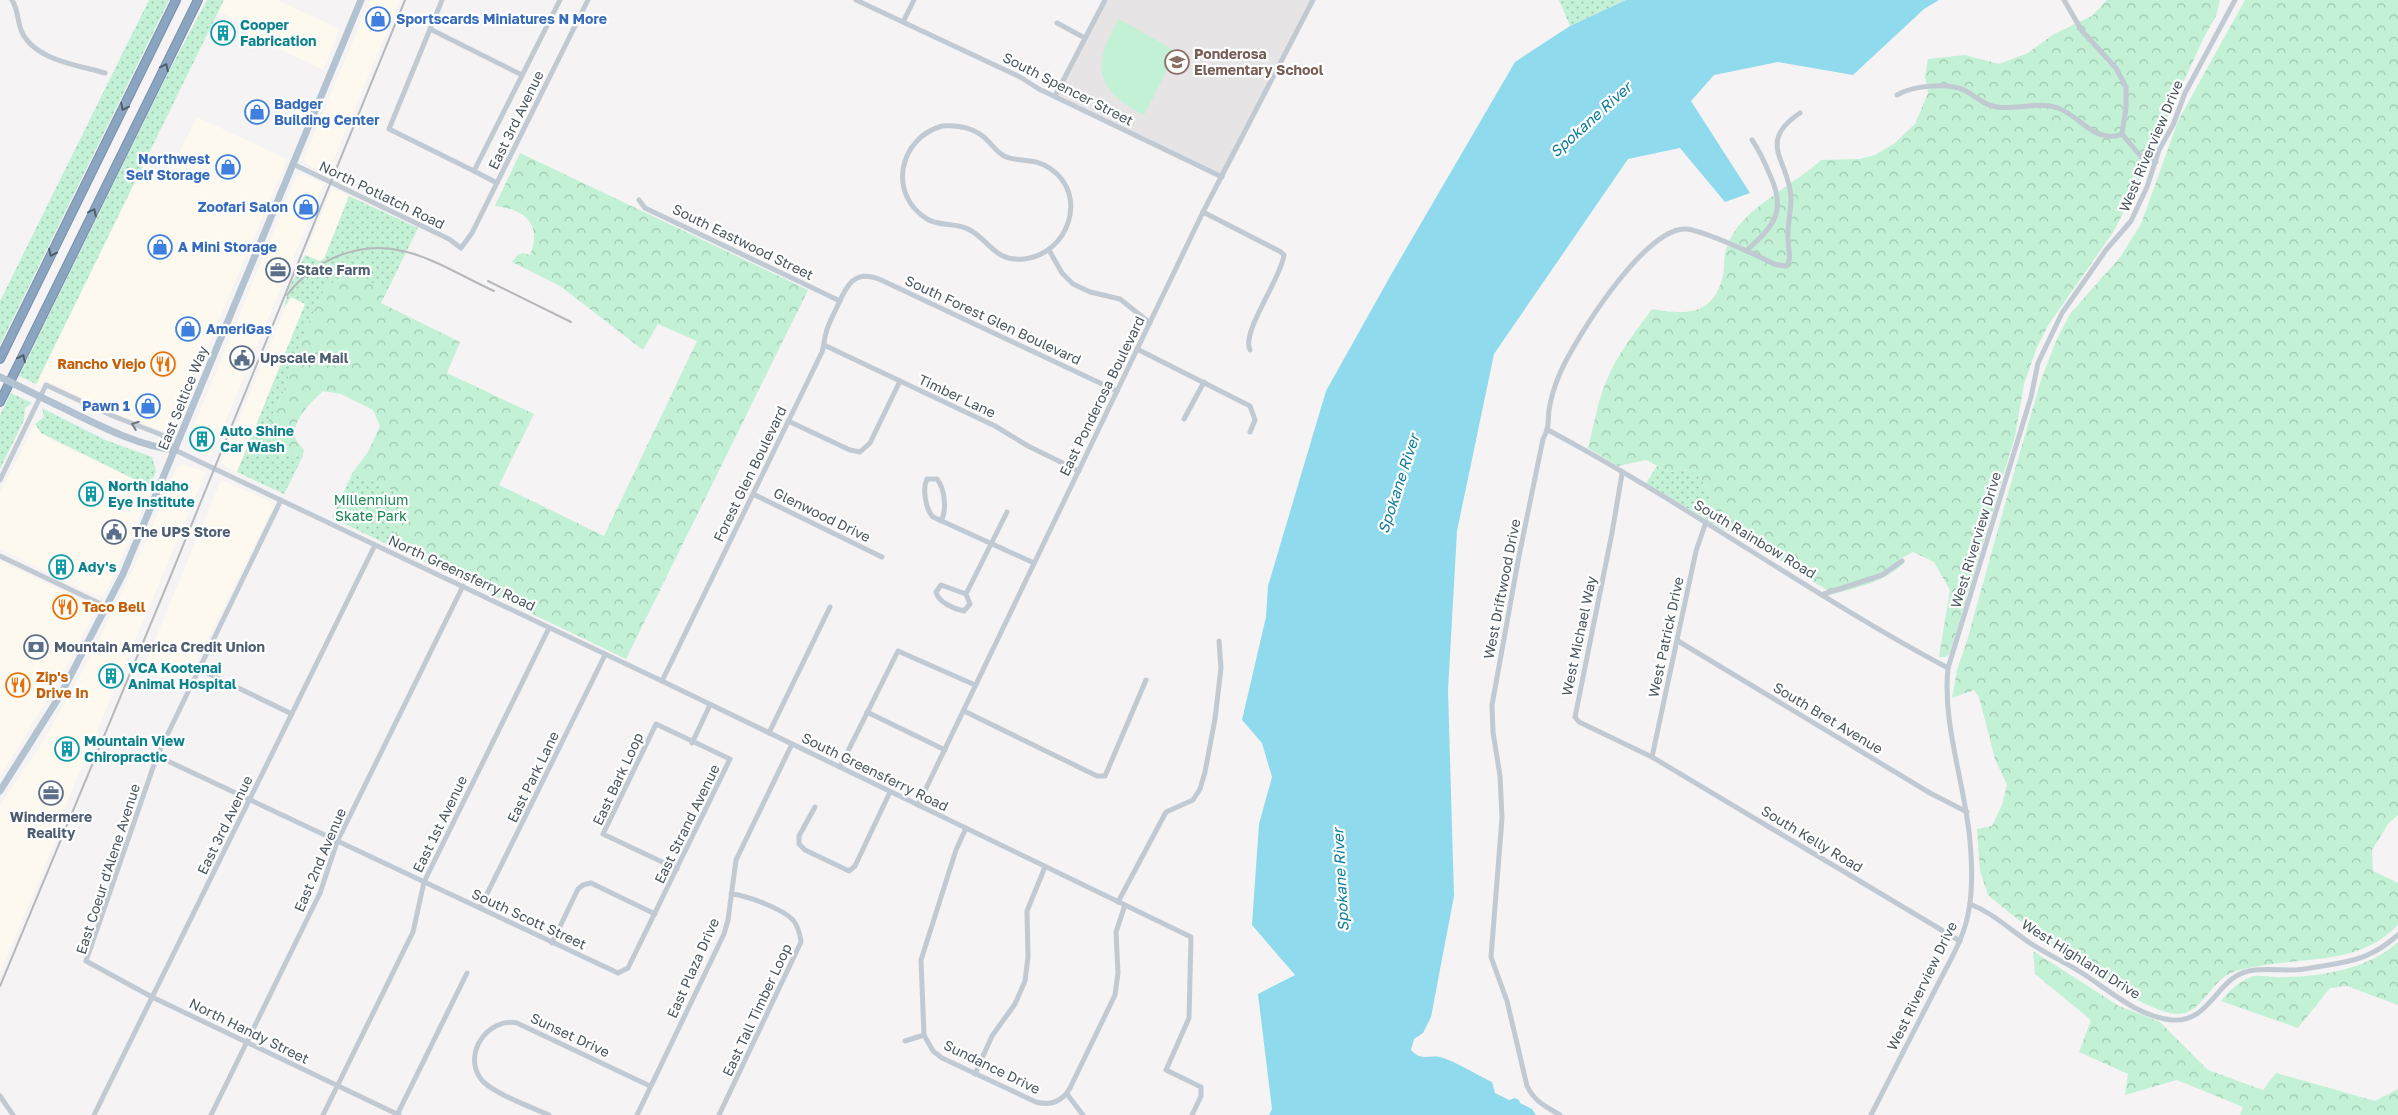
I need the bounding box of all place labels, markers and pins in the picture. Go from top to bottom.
shop icon: Sportscards Miniatures N More [365,6,391,32]
place label: Sportscards Miniatures N More [396,10,607,27]
place label: Cooper Fabrication [240,16,317,49]
building icon: Cooper Fabrication [210,20,236,46]
place label: Ponderosa Elementary School [1194,45,1324,78]
school or university icon: Ponderosa Elementary School [1164,49,1190,75]
place label: Badger Building Center [274,95,380,128]
shop icon: Badger Building Center [244,99,270,125]
place label: Northwest Self Storage [126,150,210,183]
shop icon: Northwest Self Storage [215,154,241,180]
shop icon: Zoofari Salon [293,194,319,220]
place label: Zoofari Salon [198,198,288,215]
shop icon: A Mini Storage [147,234,173,260]
place label: A Mini Storage [178,238,277,255]
office icon: State Farm [265,257,291,283]
place label: State Farm [296,261,370,278]
shop icon: AmeriGas [175,316,201,342]
place label: AmeriGas [206,320,272,337]
public building icon: Upscale Mail [229,345,255,371]
place label: Upscale Mail [260,349,349,366]
restaurant icon: Rancho Viejo [150,351,176,377]
place label: Rancho Viejo [57,355,146,372]
shop icon: Pawn 1 [135,393,161,419]
place label: Pawn 1 [82,397,130,414]
place label: Auto Shine Car Wash [220,422,294,455]
building icon: Auto Shine Car Wash [189,426,215,452]
place label: North Idaho Eye Institute [108,477,195,510]
building icon: North Idaho Eye Institute [78,481,104,507]
public building icon: The UPS Store [101,519,127,545]
place label: The UPS Store [132,523,231,540]
building icon: Ady's [48,554,74,580]
place label: Ady's [78,558,117,575]
restaurant icon: Taco Bell [52,594,78,620]
place label: Taco Bell [82,598,146,615]
bank icon: Mountain America Credit Union [23,634,49,660]
place label: Mountain America Credit Union [54,638,265,655]
place label: VCA Kootenai Animal Hospital [128,659,237,692]
building icon: VCA Kootenai Animal Hospital [98,663,124,689]
place label: Zip's Drive In [36,668,88,701]
restaurant icon: Zip's Drive In [5,672,31,698]
place label: Mountain View Chiropractic [84,732,185,765]
building icon: Mountain View Chiropractic [54,736,80,762]
office icon: Windermere Reality [38,780,64,806]
place label: Windermere Reality [10,808,92,841]

